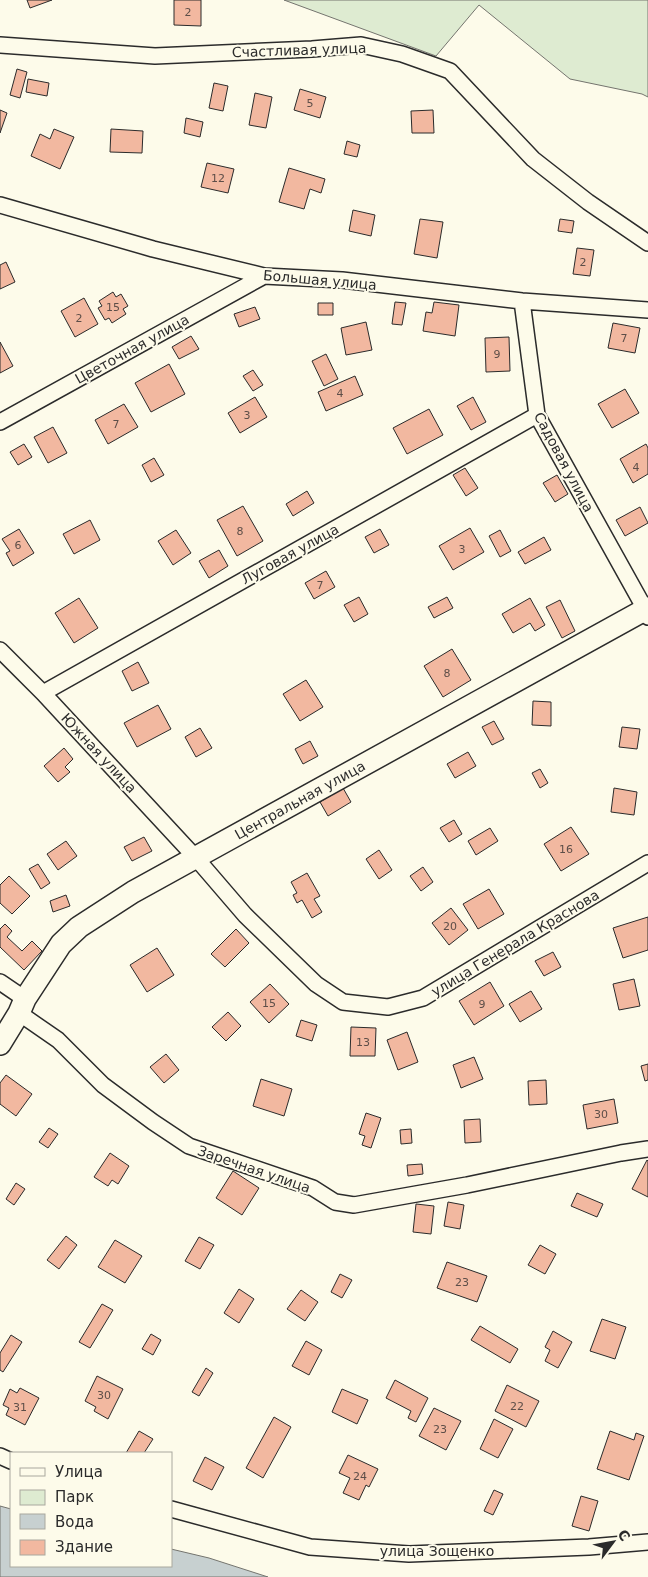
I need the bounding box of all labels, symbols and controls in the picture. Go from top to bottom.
house number: 2 [185,6,192,19]
street label: Счастливая улица [231,40,367,60]
house number: 5 [307,97,314,110]
house number: 12 [211,172,225,185]
house number: 2 [580,256,587,269]
street label: Большая улица [262,267,378,293]
house number: 15 [106,301,120,314]
street label: Цветочная улица [72,311,192,387]
house number: 2 [76,312,83,325]
house number: 7 [621,332,628,345]
house number: 9 [494,348,501,361]
house number: 4 [337,387,344,400]
house number: 3 [244,409,251,422]
street label: Садовая улица [531,409,597,515]
house number: 7 [113,418,120,431]
house number: 4 [633,461,640,474]
street label: Луговая улица [239,521,341,587]
house number: 8 [237,525,244,538]
house number: 6 [15,539,22,552]
house number: 3 [459,543,466,556]
house number: 7 [317,579,324,592]
house number: 8 [444,667,451,680]
street label: Южная улица [58,710,140,796]
street label: Центральная улица [232,757,368,843]
house number: 16 [559,843,573,856]
street label: улица Генерала Краснова [428,886,602,1000]
house number: 20 [443,920,457,933]
house number: 15 [262,997,276,1010]
house number: 9 [479,998,486,1011]
house number: 13 [356,1036,370,1049]
house number: 30 [594,1108,608,1121]
street label: Заречная улица [195,1142,313,1196]
house number: 23 [455,1276,469,1289]
house number: 30 [97,1389,111,1402]
house number: 22 [510,1400,524,1413]
house number: 31 [13,1401,27,1414]
house number: 23 [433,1423,447,1436]
legend [10,1452,172,1567]
text: Улица [55,1463,103,1481]
house number: 24 [353,1470,367,1483]
text: Парк [55,1488,94,1506]
text: Вода [55,1513,94,1531]
north arrow [588,1517,638,1567]
text: С [615,1527,634,1544]
text: Здание [55,1538,113,1556]
street label: улица Зощенко [380,1543,494,1559]

